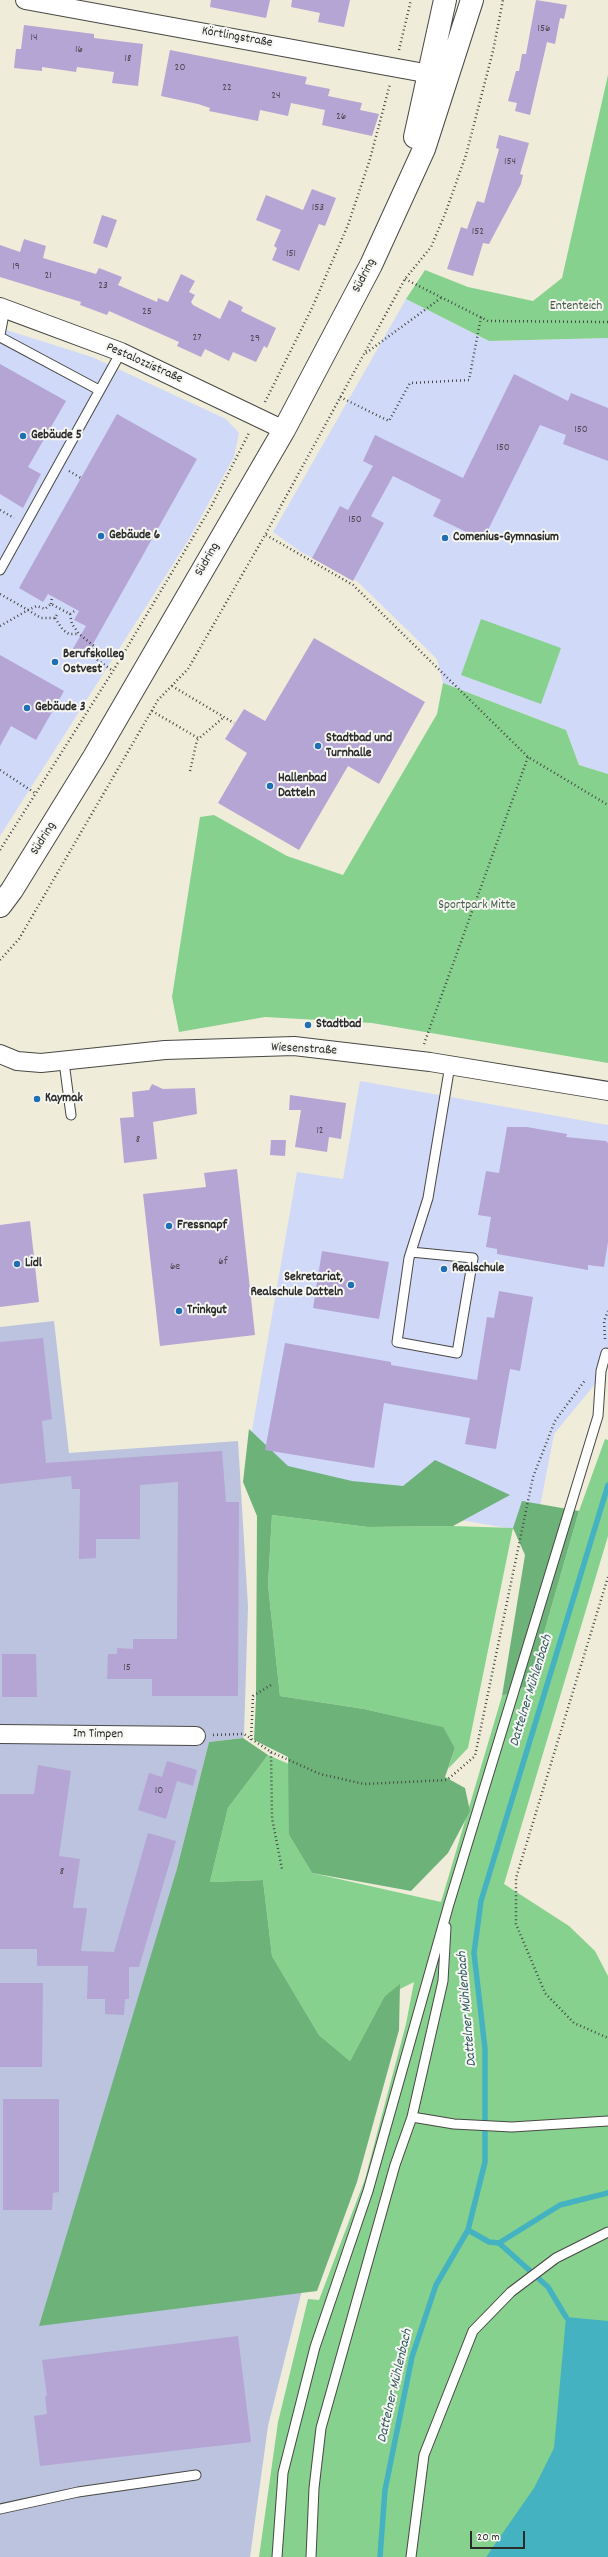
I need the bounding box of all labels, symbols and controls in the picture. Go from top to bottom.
house number: 156 [538,22,550,36]
street label: Körtlingstraße [200,24,274,52]
house number: 14 [31,31,37,45]
house number: 16 [75,43,83,57]
house number: 18 [125,52,131,66]
house number: 20 [175,61,185,75]
house number: 22 [222,81,232,95]
house number: 24 [271,89,281,103]
house number: 26 [336,110,346,124]
house number: 154 [504,155,516,169]
house number: 153 [312,201,324,215]
house number: 152 [472,225,484,239]
house number: 151 [286,247,296,261]
street label: Südring [350,256,380,296]
house number: 19 [12,260,20,274]
house number: 21 [44,269,52,283]
house number: 23 [98,279,108,293]
park label: Ententeich [550,299,602,315]
house number: 25 [142,305,152,319]
house number: 27 [192,331,202,345]
house number: 29 [250,332,260,346]
street label: Pestalozzistraße [103,340,185,388]
house number: 150 [574,423,588,437]
place label: Gebäude 5 [31,428,82,444]
marker: Gebäude 5 [18,431,28,441]
house number: 150 [496,441,510,455]
house number: 150 [348,513,362,527]
place label: Gebäude 6 [109,528,160,544]
place label: Comenius-Gymnasium [453,530,559,546]
marker: Gebäude 6 [96,531,106,541]
marker: Comenius-Gymnasium [440,533,450,543]
street label: Südring [192,540,224,580]
place label: Berufskolleg Ostvest [63,647,124,678]
marker: Berufskolleg Ostvest [50,657,60,667]
place label: Gebäude 3 [35,700,86,716]
marker: Gebäude 3 [22,703,32,713]
place label: Stadtbad und Turnhalle [326,731,392,762]
marker: Stadtbad und Turnhalle [313,741,323,751]
place label: Hallenbad Datteln [278,771,326,802]
marker: Hallenbad Datteln [265,781,275,791]
street label: Südring [28,819,60,859]
park label: Sportpark Mitte [438,898,516,914]
place label: Stadtbad [316,1017,361,1033]
marker: Stadtbad [303,1020,313,1030]
street label: Wiesenstraße [271,1040,337,1060]
place label: Kaymak [45,1091,83,1107]
marker: Kaymak [32,1094,42,1104]
house number: 12 [316,1124,324,1138]
house number: 8 [136,1133,140,1147]
place label: Fressnapf [177,1218,227,1234]
marker: Fressnapf [164,1221,174,1231]
house number: 6f [218,1255,228,1269]
place label: Lidl [25,1256,42,1272]
marker: Lidl [12,1259,22,1269]
house number: 6e [170,1260,180,1274]
place label: Realschule [452,1261,504,1277]
marker: Realschule [439,1264,449,1274]
place label: Sekretariat, Realschule Datteln [250,1270,343,1301]
marker: Sekretariat, Realschule Datteln [346,1280,356,1290]
place label: Trinkgut [187,1303,227,1319]
marker: Trinkgut [174,1306,184,1316]
water label: Dattelner Mühlenbach [507,1633,557,1749]
house number: 15 [123,1661,131,1675]
street label: Im Timpen [73,1727,123,1743]
house number: 10 [155,1784,163,1798]
house number: 8 [60,1865,64,1879]
water label: Dattelner Mühlenbach [455,1951,481,2067]
water label: Dattelner Mühlenbach [375,2328,417,2444]
scale bar [472,2523,527,2549]
text: 20 m [477,2529,500,2546]

